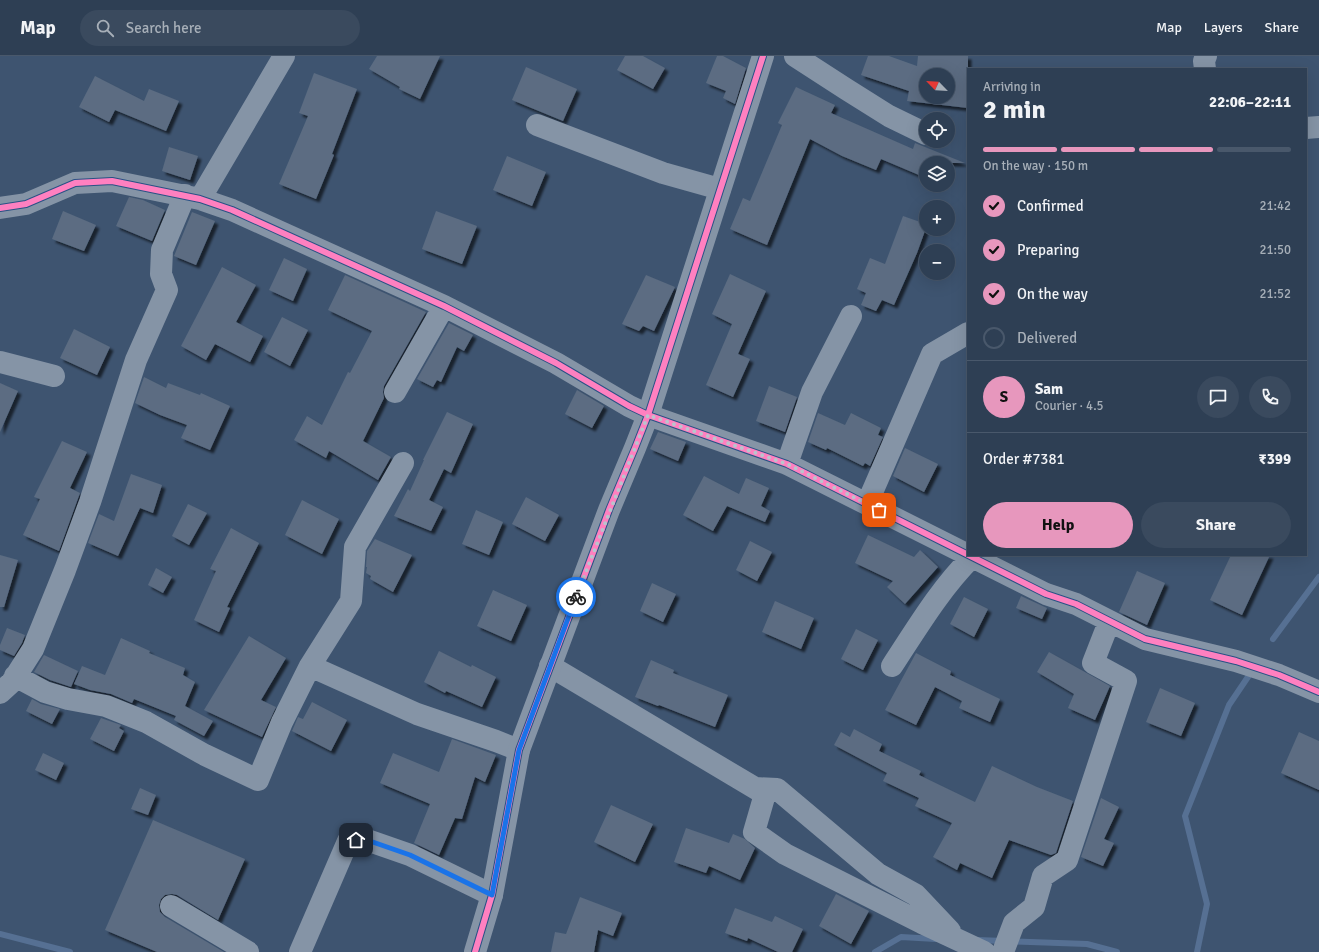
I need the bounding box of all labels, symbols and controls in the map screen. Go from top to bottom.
search box [80,10,360,46]
text: Map [20,16,56,40]
icon: search [94,17,116,39]
text: Search here [126,19,201,37]
text: Map [1156,19,1182,36]
text: Layers [1204,19,1243,36]
text: Share [1265,19,1299,36]
north arrow [919,68,955,104]
map controls [919,68,955,280]
text: Arriving in [983,79,1041,95]
text: 22:06–22:11 [1209,93,1291,111]
text: 2 min [983,94,1046,126]
button: locate [919,112,955,148]
button: layers [919,156,955,192]
text: On the way · 150 m [983,158,1088,174]
icon: check [983,195,1005,217]
text: Confirmed [1017,197,1084,215]
text: 21:42 [1259,198,1291,214]
button: + [919,200,955,236]
icon: check [983,239,1005,261]
text: Preparing [1017,241,1080,259]
text: 21:50 [1259,242,1291,258]
button: − [919,244,955,280]
icon: check [983,283,1005,305]
text: On the way [1017,285,1088,303]
text: 21:52 [1259,286,1291,302]
text: Delivered [1017,329,1077,347]
button: chat [1197,376,1239,418]
button: phone [1249,376,1291,418]
text: Sam [1035,380,1063,398]
text: S [1000,388,1008,406]
text: Courier · 4.5 [1035,398,1104,414]
text: Order #7381 [983,450,1065,468]
text: ₹399 [1259,450,1291,468]
pin [862,493,896,527]
icon: bag [868,499,890,521]
button: Help [983,502,1133,548]
button: Share [1141,502,1291,548]
courier [556,577,596,617]
icon: bike [565,586,587,608]
pin [339,823,373,857]
icon: home [345,829,367,851]

